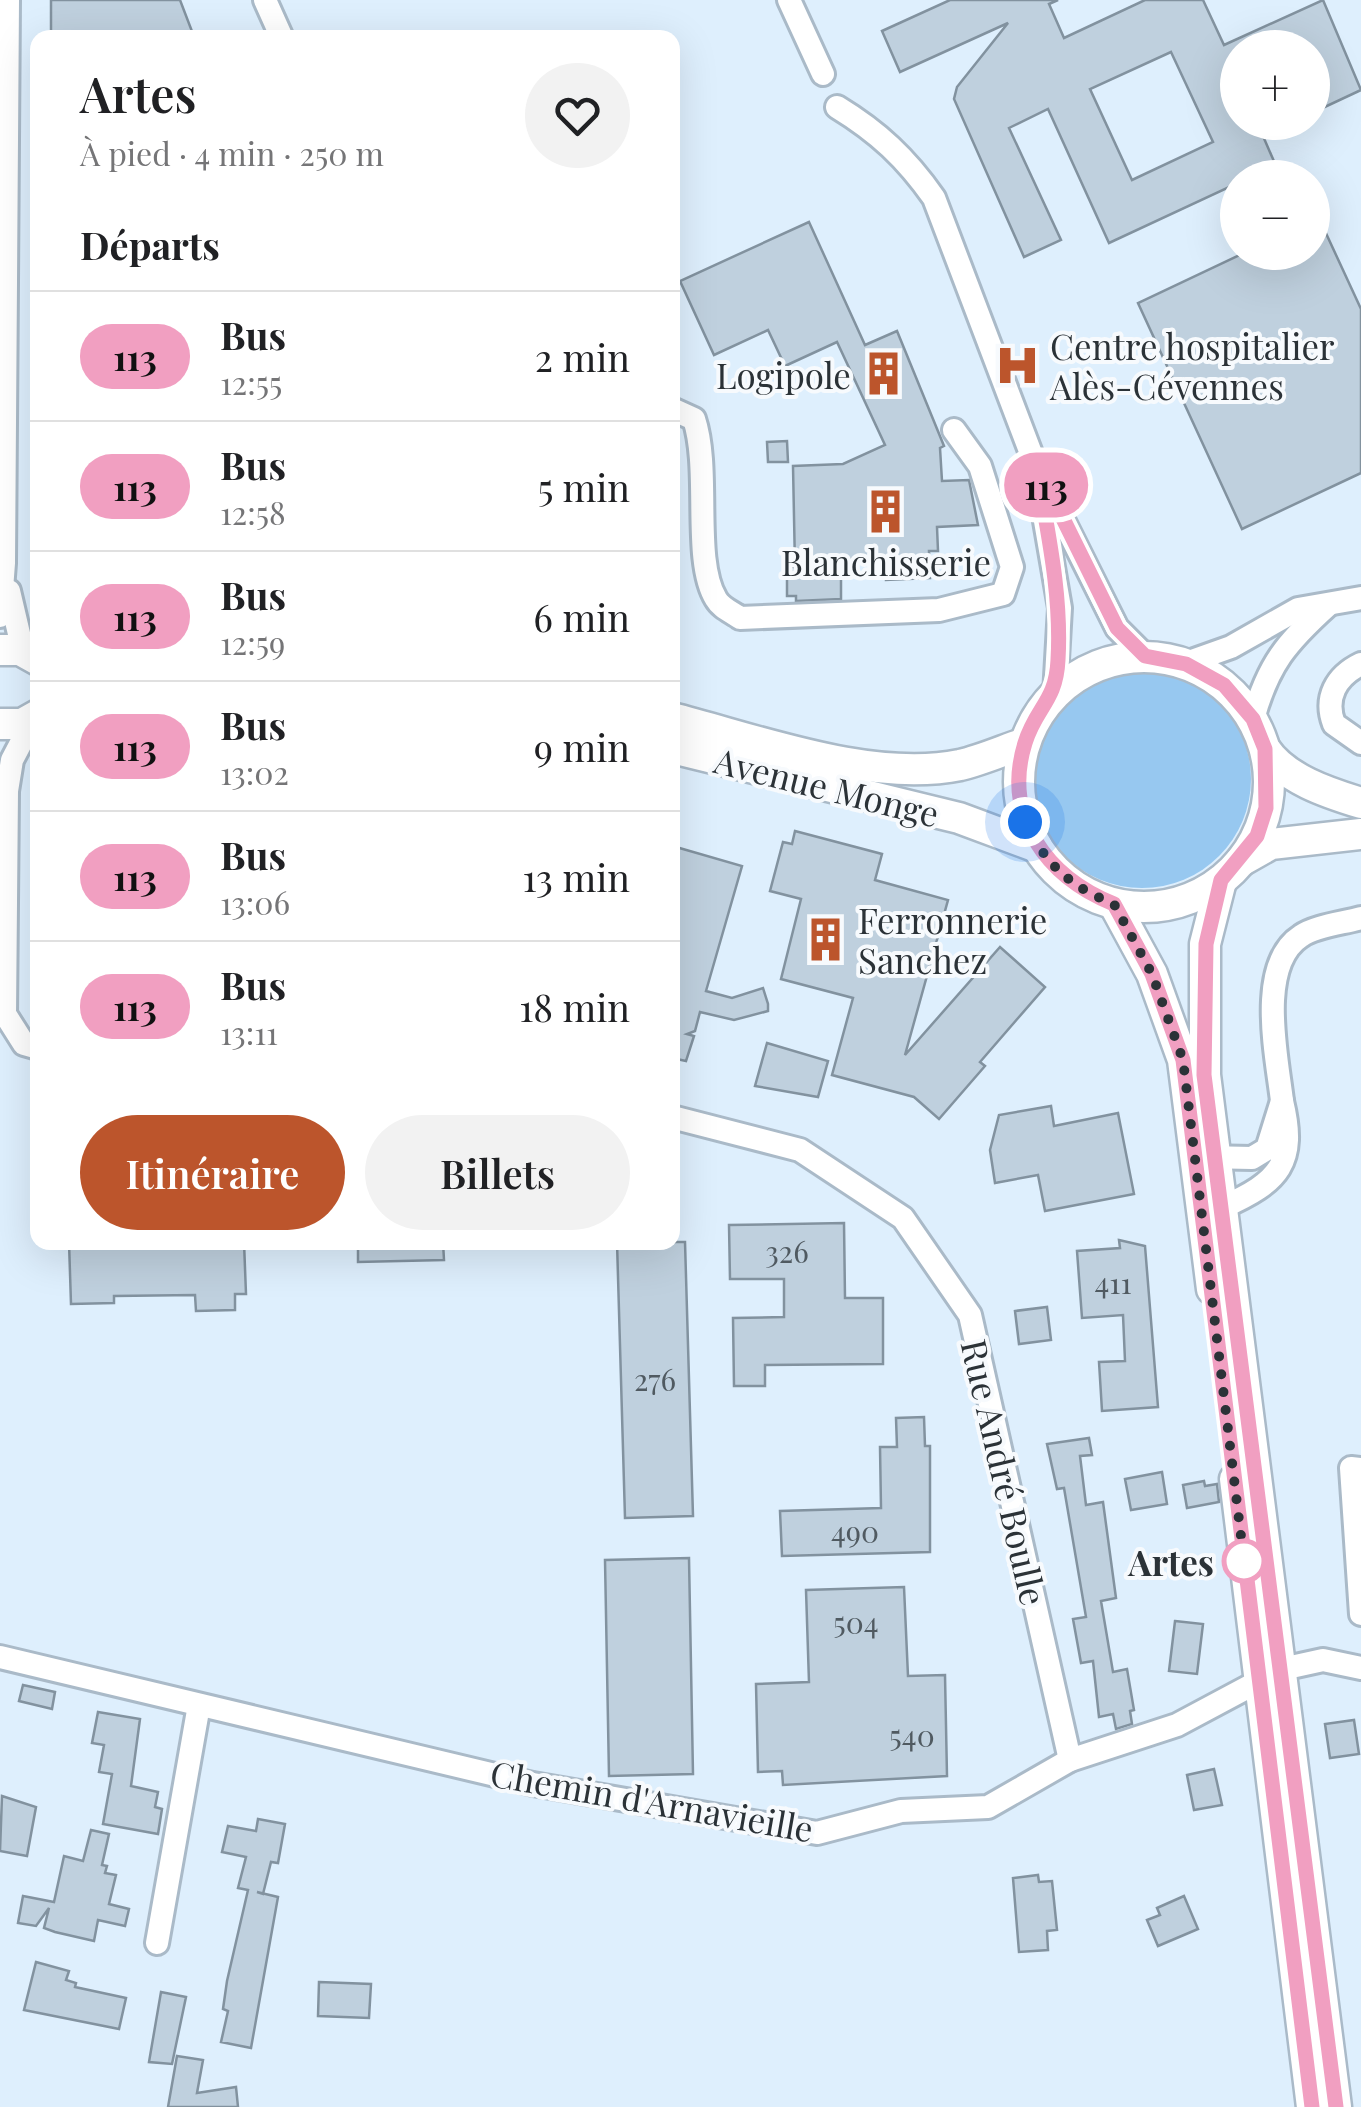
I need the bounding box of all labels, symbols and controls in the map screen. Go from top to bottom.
map controls [1220,30,1330,270]
button: + [1220,30,1330,140]
text: Artes [80,61,196,125]
button: heart [525,63,630,168]
text: À pied · 4 min · 250 m [80,131,384,174]
button: − [1220,160,1330,270]
text: Départs [80,219,220,270]
text: Bus [220,309,286,360]
place label: Centre hospitalier Alès-Cévennes [1049,322,1335,409]
text: 2 min [535,331,630,382]
text: 113 [113,333,157,380]
hospital icon: Centre hospitalier Alès-Cévennes [993,341,1041,389]
building icon: Logipole [860,350,908,398]
place label: Logipole [716,351,851,398]
text: 12:55 [220,360,282,403]
text: Bus [220,439,286,490]
line badge: 113 [988,452,1104,518]
text: 5 min [538,461,630,512]
text: 113 [1024,462,1068,509]
text: 113 [113,463,157,510]
building icon: Blanchisserie [862,487,910,535]
text: 12:58 [220,490,286,533]
place label: Blanchisserie [781,538,991,585]
text: Bus [220,569,286,620]
text: 6 min [533,591,630,642]
text: 113 [113,593,157,640]
text: 12:59 [220,620,285,663]
text: Bus [220,699,286,750]
text: 9 min [534,721,630,772]
text: 113 [113,723,157,770]
street label: Avenue Monge [709,735,944,837]
text: 13:02 [220,750,289,793]
your location [1000,797,1050,847]
text: Bus [220,829,286,880]
text: 13 min [522,851,630,902]
text: 113 [113,853,157,900]
text: 13:06 [220,880,290,923]
place label: Ferronnerie Sanchez [858,896,1047,983]
building icon: Ferronnerie Sanchez [801,915,849,963]
text: Bus [220,959,286,1010]
text: 18 min [519,981,630,1032]
text: 113 [113,983,157,1030]
text: 13:11 [220,1010,278,1053]
button: Itinéraire [80,1115,345,1230]
button: Billets [365,1115,630,1230]
house number: 326 [765,1231,809,1271]
house number: 411 [1094,1262,1132,1302]
street label: Rue André Boulle [952,1334,1058,1610]
house number: 276 [634,1359,676,1399]
house number: 490 [831,1511,879,1551]
place label: Artes [1127,1538,1214,1585]
marker: Artes [1223,1540,1265,1582]
house number: 504 [833,1602,879,1642]
house number: 540 [889,1715,935,1755]
street label: Chemin d'Arnavieille [487,1748,817,1852]

